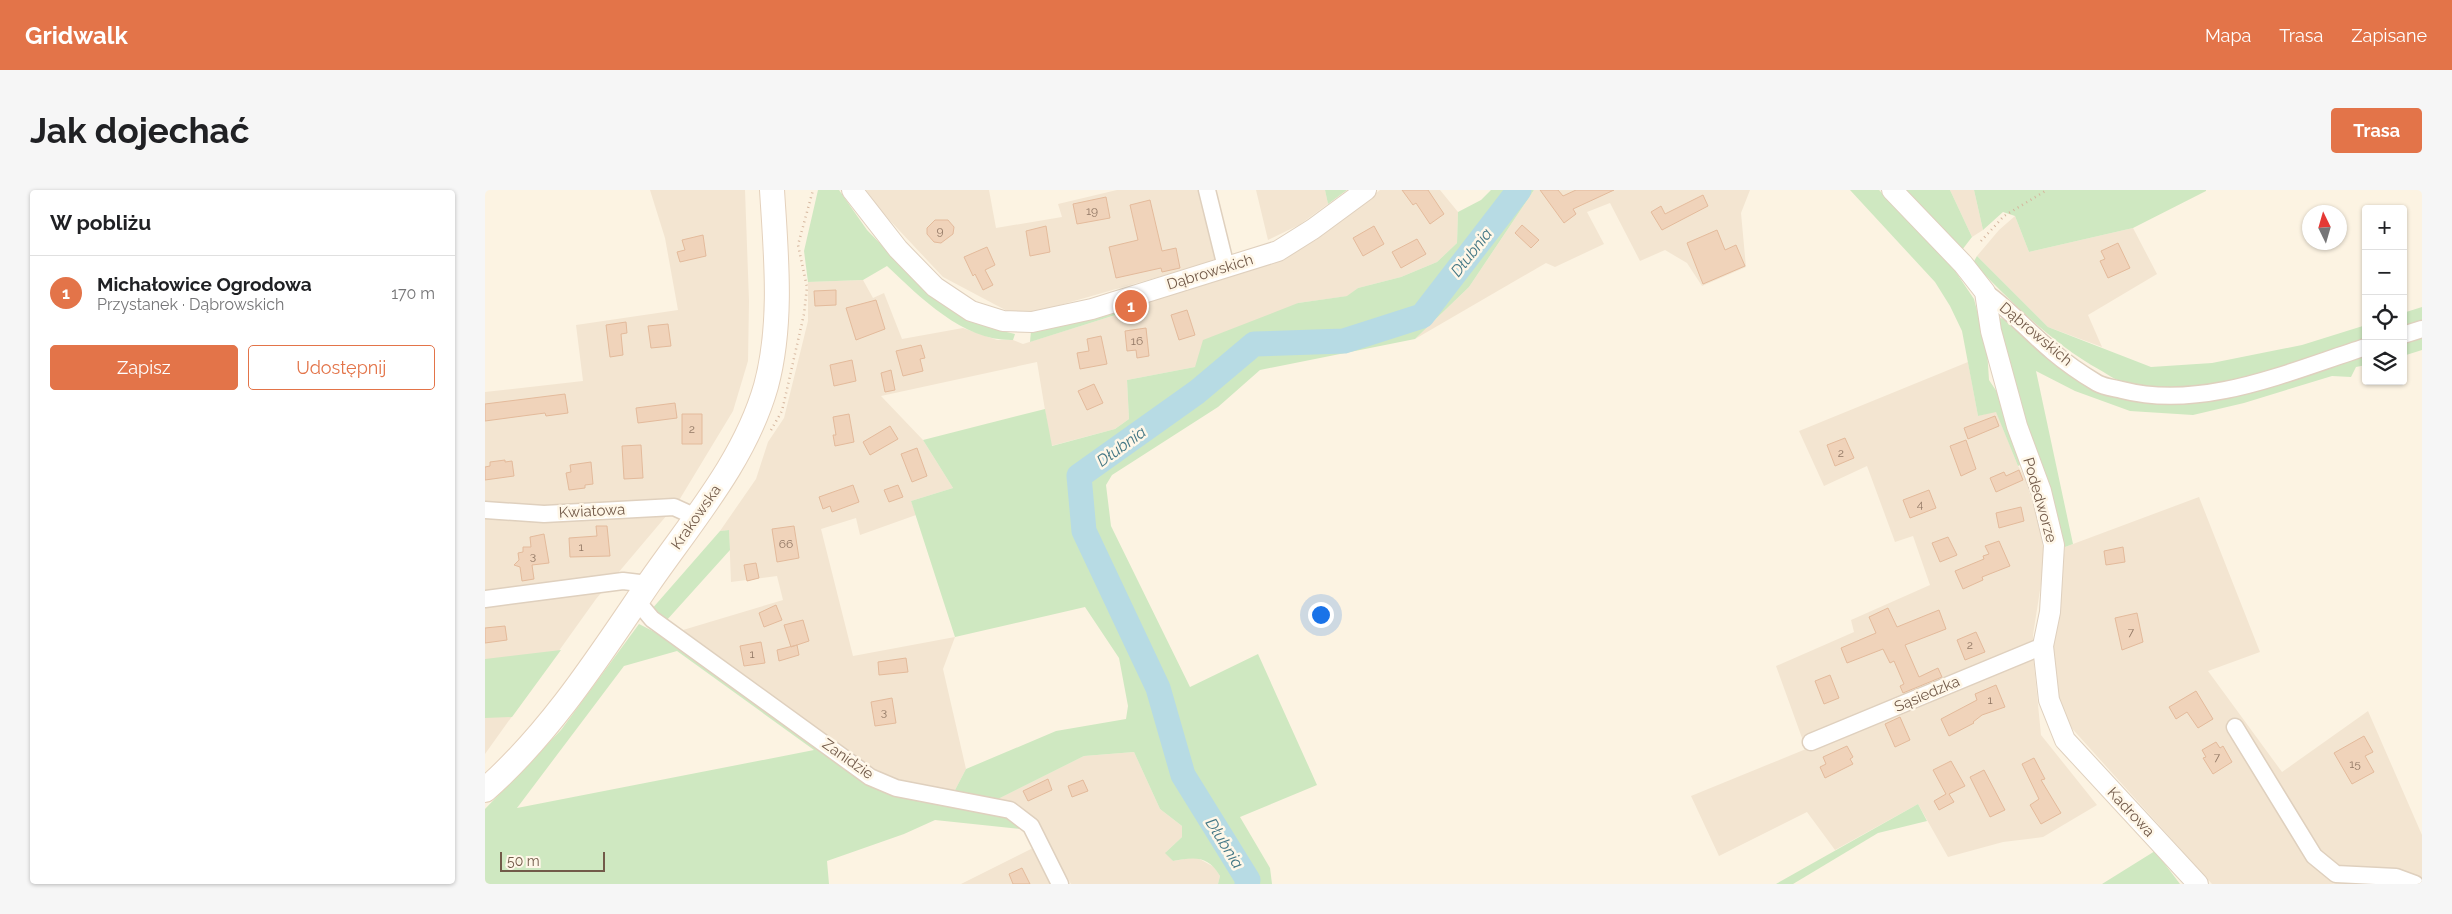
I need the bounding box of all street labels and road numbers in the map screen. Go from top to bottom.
street label: Dąbrowskich [1165,250,1255,294]
street label: Dąbrowskich [1996,298,2076,370]
street label: Podedworze [2019,455,2061,545]
street label: Krakowska [667,481,725,553]
street label: Kwiatowa [558,500,626,522]
street label: Sąsiedzka [1892,672,1962,716]
street label: Zanidzie [819,735,877,783]
street label: Kadrowa [2104,784,2158,840]

